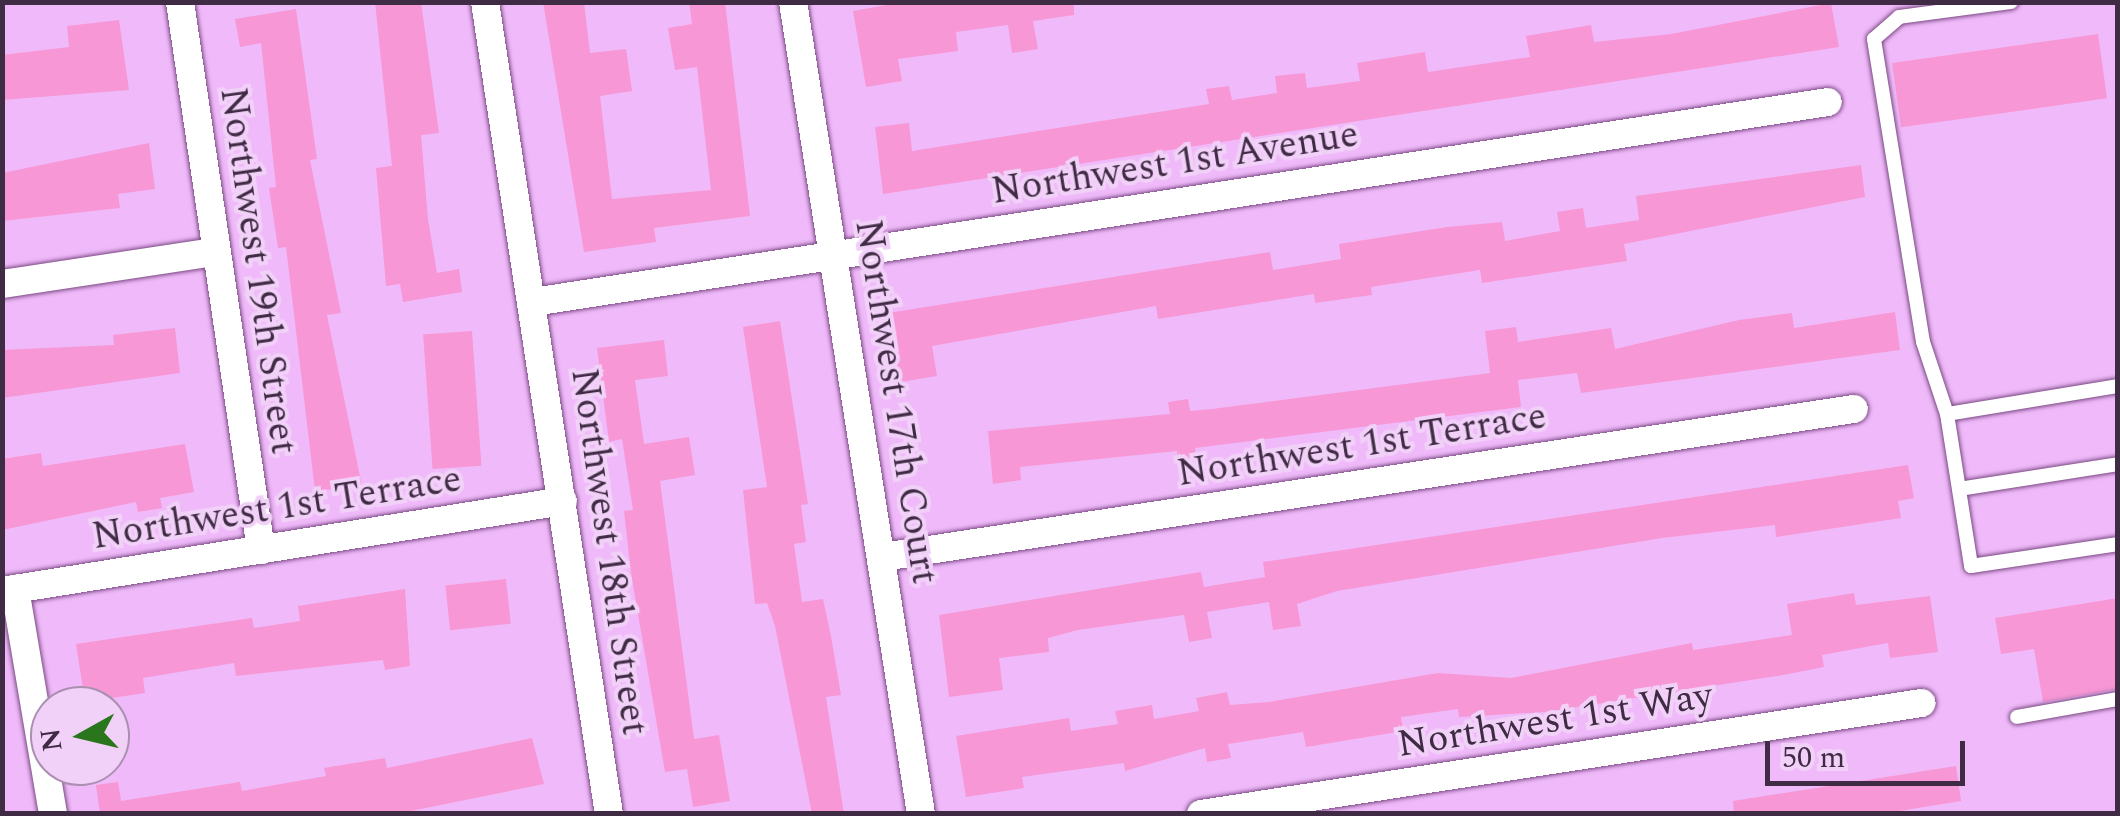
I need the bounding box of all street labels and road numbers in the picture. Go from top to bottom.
street label: Northwest 19th Street [209,85,305,457]
street label: Northwest 1st Avenue [988,112,1362,216]
street label: Northwest 17th Court [844,217,946,587]
street label: Northwest 18th Street [560,366,656,738]
street label: Northwest 1st Terrace [1174,394,1550,498]
street label: Northwest 1st Terrace [89,457,465,561]
street label: Northwest 1st Way [1394,674,1716,768]

